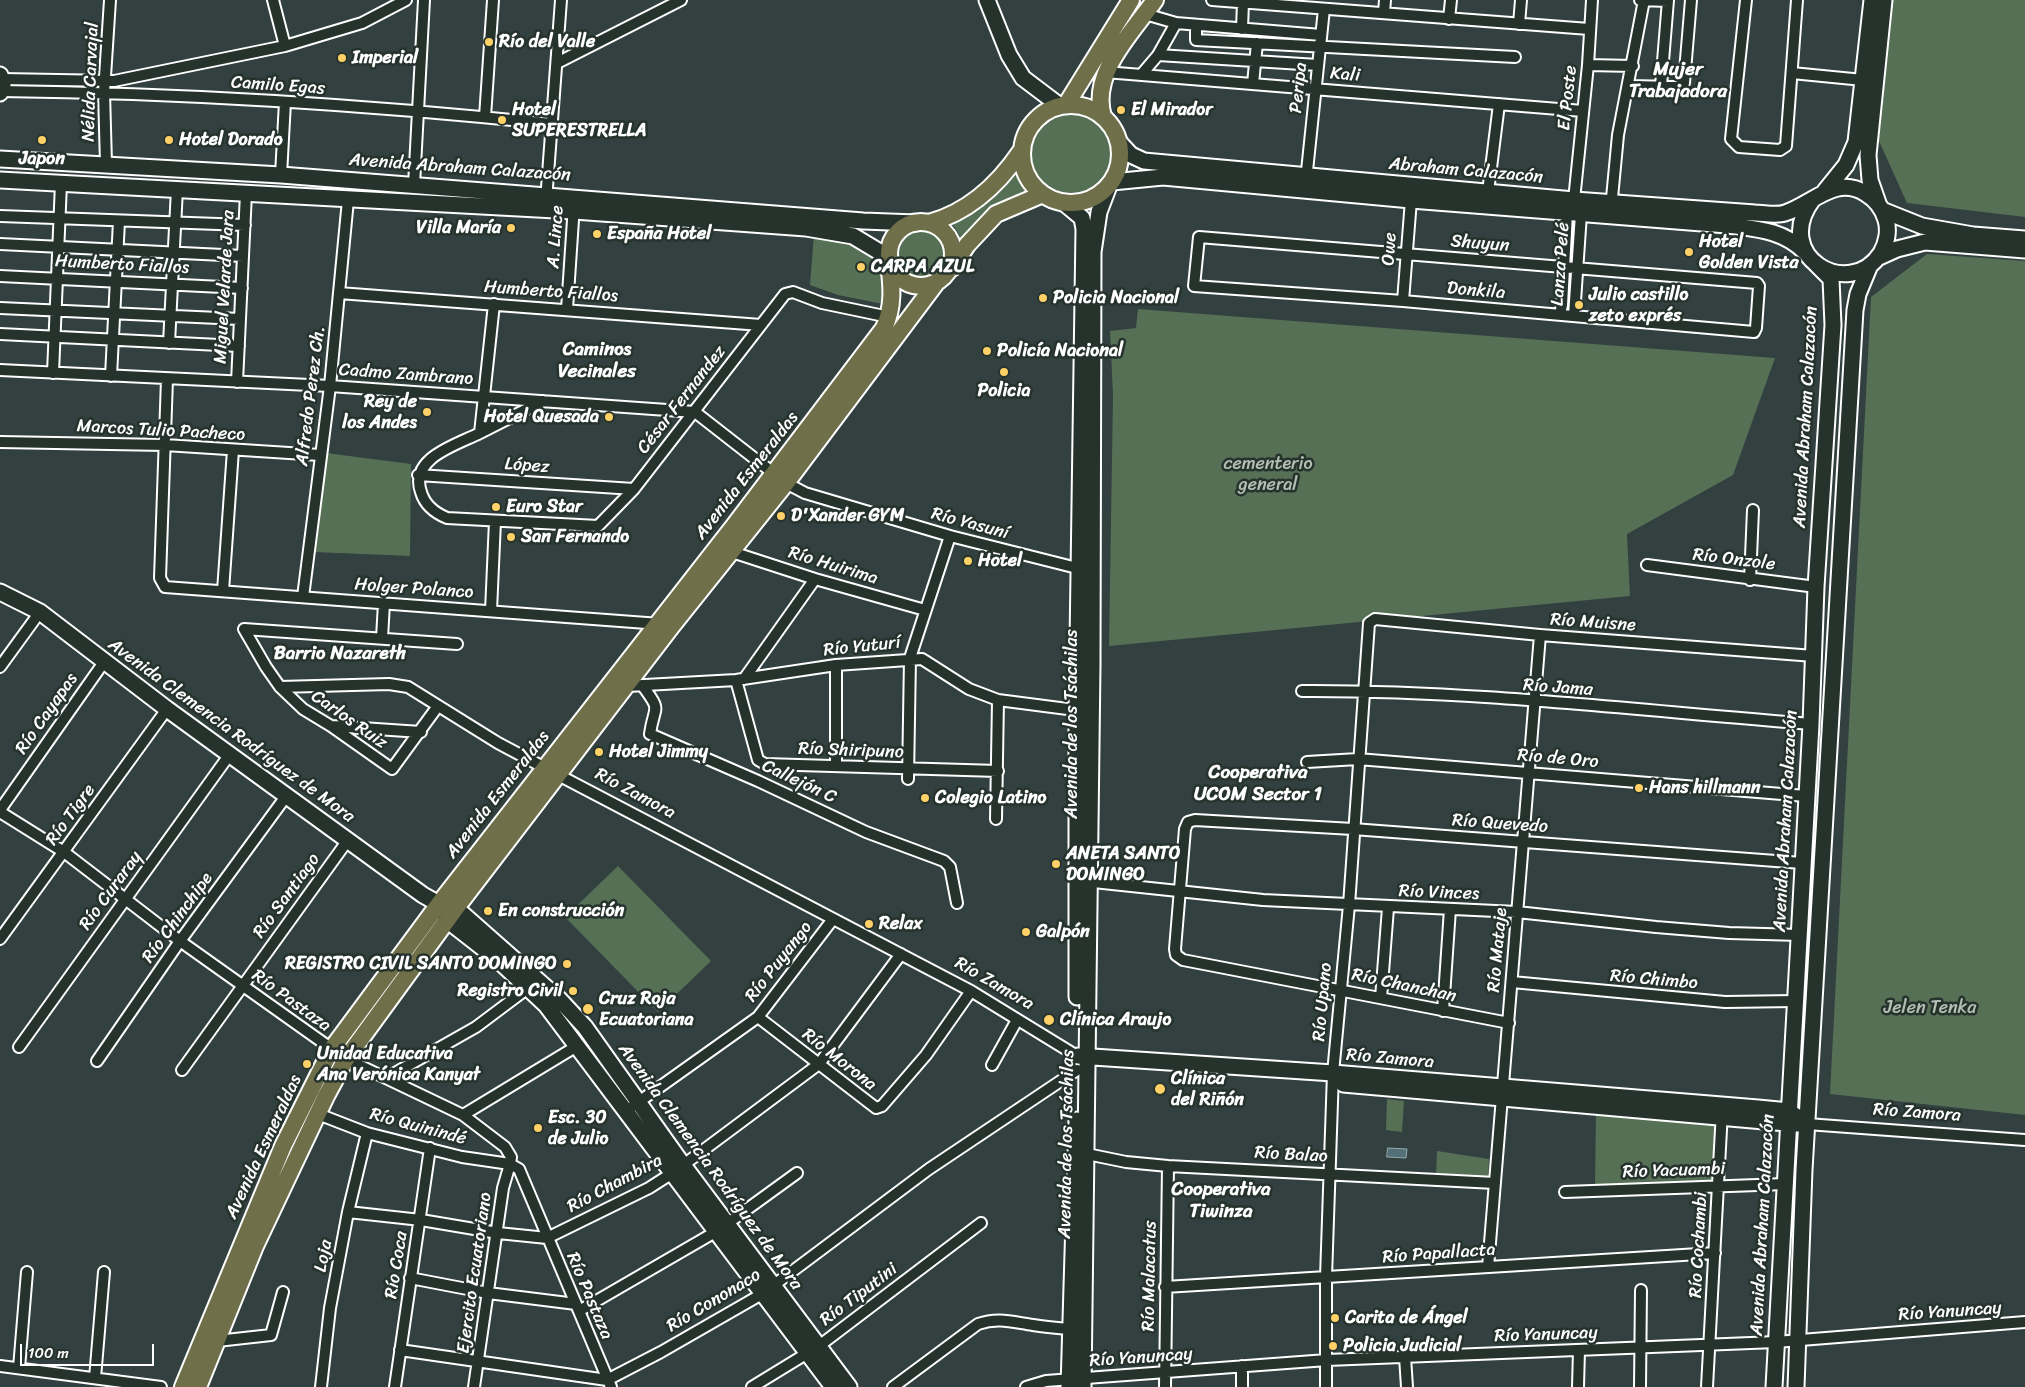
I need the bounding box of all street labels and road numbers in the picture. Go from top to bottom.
street label: Nélida Carvajal [78,22,104,142]
street label: Peripa [1286,61,1312,115]
street label: Kali [1329,63,1361,87]
street label: El Poste [1554,64,1582,132]
street label: Camilo Egas [230,72,326,100]
street label: Avenida Abraham Calazacón [348,149,572,187]
street label: Abraham Calazacón [1388,153,1544,189]
street label: A. Lince [543,205,569,269]
street label: Miguel Velarde Jara [210,210,240,364]
street label: Lanza Pelé [1547,221,1575,307]
street label: Shuyun [1450,231,1510,257]
street label: Owe [1378,232,1402,266]
street label: Humberto Fiallos [54,251,190,279]
street label: Humberto Fiallos [483,277,619,307]
street label: Donkila [1446,278,1506,304]
street label: Avenida Abraham Calazacón [1789,305,1823,529]
street label: Alfredo Perez Ch. [292,325,330,467]
street label: César Fernandez [633,342,731,458]
street label: Cadmo Zambrano [338,360,474,390]
street label: Avenida Esmeraldas [690,408,804,544]
street label: Marcos Tulio Pacheco [76,416,246,446]
street label: López [504,454,550,478]
street label: Río Yasuní [929,503,1011,545]
street label: Río Huirima [786,542,880,590]
street label: Río Onzole [1691,544,1777,576]
street label: Holger Polanco [354,574,474,604]
street label: Río Muisne [1550,609,1636,637]
street label: Avenida de los Tsáchilas [1061,629,1083,819]
street label: Río Yuturí [822,632,902,662]
street label: Avenida Clemencia Rodríguez de Mora [103,634,359,828]
street label: Río Cayapas [11,669,83,759]
street label: Río Jama [1522,675,1594,701]
street label: Carlos Ruiz [307,686,391,754]
street label: Avenida Abraham Calazacón [1769,709,1803,933]
street label: Avenida Esmeraldas [441,727,555,863]
street label: Río Shiripuno [798,738,904,764]
street label: Río de Oro [1517,745,1599,773]
street label: Callejón C [758,755,840,809]
street label: Río Zamora [591,764,679,824]
street label: Río Tigre [42,780,100,850]
street label: Río Quevedo [1451,810,1549,838]
street label: Río Curaray [75,847,147,935]
street label: Río Santiago [249,849,325,943]
street label: Río Chinchipe [138,869,218,967]
street label: Río Vinces [1398,881,1480,905]
street label: Río Mataje [1484,907,1512,993]
street label: Río Puyango [741,917,817,1007]
street label: Río Zamora [951,953,1037,1015]
street label: Río Upano [1309,962,1337,1042]
street label: Río Chanchan [1350,964,1458,1008]
street label: Río Pastaza [247,965,335,1037]
street label: Río Chimbo [1609,965,1699,995]
street label: Río Morona [797,1024,881,1096]
street label: Avenida Clemencia Rodríguez de Mora [613,1039,807,1295]
street label: Río Zamora [1345,1044,1435,1074]
street label: Avenida de los Tsáchilas [1055,1049,1079,1239]
street label: Avenida Esmeraldas [221,1072,307,1222]
street label: Río Zamora [1872,1099,1962,1127]
street label: Río Quinindé [367,1104,469,1150]
street label: Avenida Abraham Calazacón [1746,1113,1780,1337]
street label: Río Balao [1254,1142,1328,1168]
street label: Río Chambira [564,1150,666,1218]
street label: Río Yacuambi [1622,1158,1726,1184]
street label: Ejercito Ecuatoriano [453,1191,497,1355]
street label: Río Cochambi [1685,1191,1713,1299]
street label: Río Malacatus [1138,1220,1162,1332]
street label: Río Coca [381,1230,413,1300]
street label: Loja [310,1238,338,1274]
street label: Río Papallacta [1382,1239,1496,1269]
street label: Río Pastaza [561,1249,617,1343]
street label: Río Tiputini [816,1259,902,1331]
street label: Río Cononaco [663,1264,765,1338]
street label: Río Yanuncay [1898,1298,2002,1326]
street label: Río Yanuncay [1494,1322,1598,1348]
street label: Río Yanuncay [1089,1344,1193,1372]

